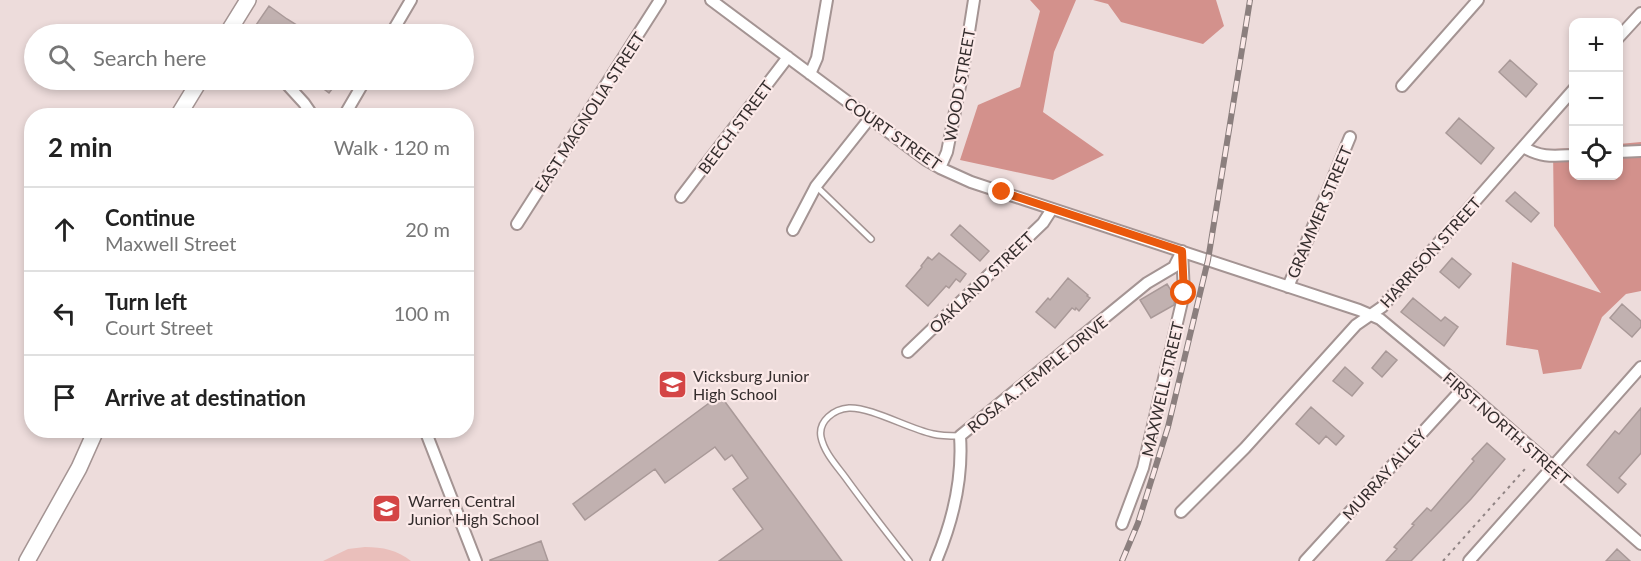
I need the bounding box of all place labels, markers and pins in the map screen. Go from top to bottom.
place label: Vicksburg Junior High School [693,366,809,403]
school or university icon: Vicksburg Junior High School [656,368,688,400]
place label: Warren Central Junior High School [408,491,539,528]
school or university icon: Warren Central Junior High School [371,493,403,525]

